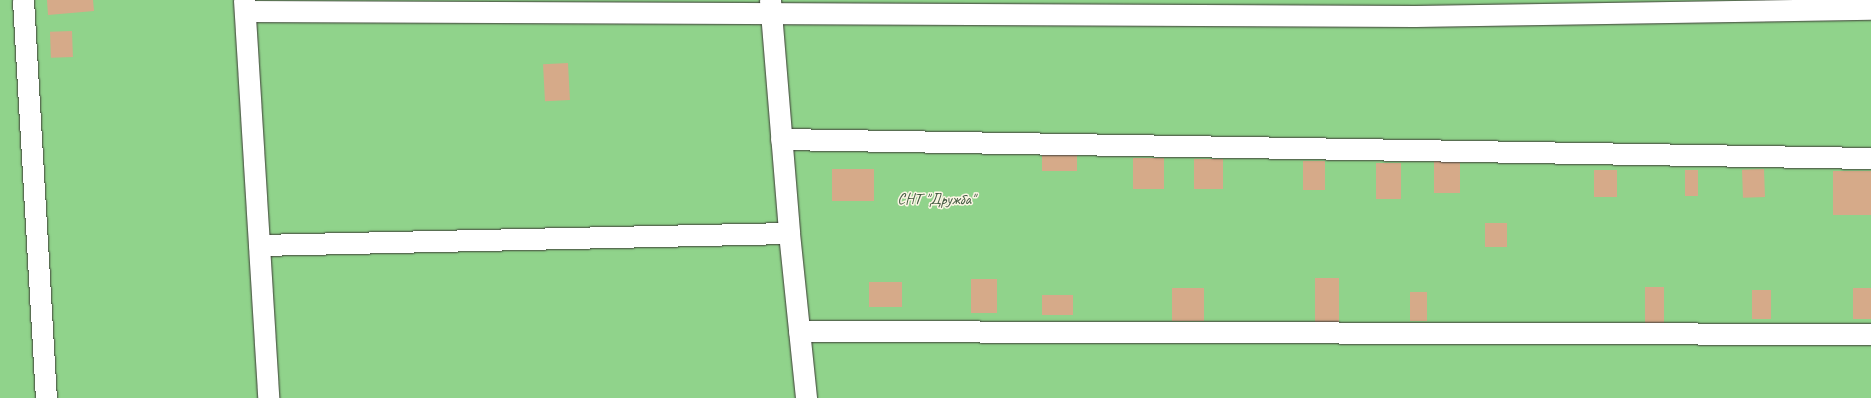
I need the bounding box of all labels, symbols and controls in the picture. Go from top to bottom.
park label: СНТ "Дружба" [897,189,975,209]

